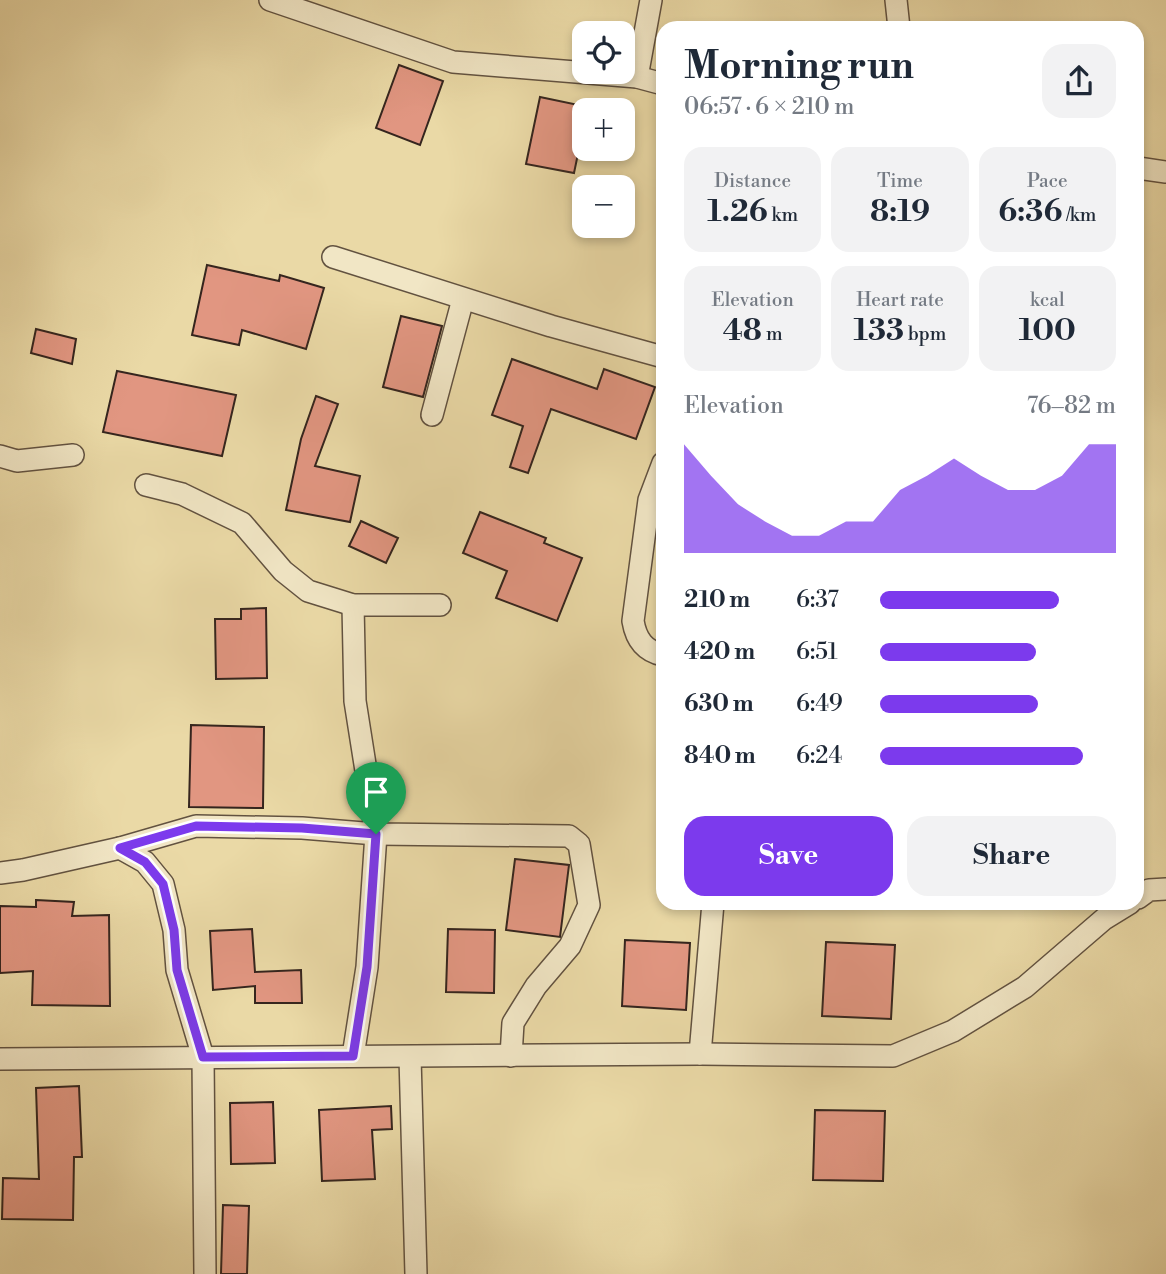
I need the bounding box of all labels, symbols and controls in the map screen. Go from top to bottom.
map controls [572,21,635,238]
button: locate [572,21,635,84]
text: Morning run [684,43,914,90]
button: share [1042,44,1116,118]
text: 06:57 · 6 × 210 m [684,93,855,121]
button: + [572,98,635,161]
text: Distance [714,169,791,193]
text: Time [877,169,923,193]
text: Pace [1027,169,1068,193]
button: − [572,175,635,238]
text: 1.26 [707,193,768,231]
text: 8:19 [870,193,930,231]
text: 6:36 [998,193,1062,231]
text: km [768,203,798,227]
text: /km [1062,203,1096,227]
text: Elevation [712,288,794,312]
text: Heart rate [856,288,944,312]
text: kcal [1030,288,1065,312]
text: 48 [723,312,762,350]
text: 133 [854,312,904,350]
text: 100 [1019,312,1076,350]
text: m [762,322,783,346]
text: bpm [904,322,946,346]
text: Elevation [684,392,784,420]
text: 76–82 m [1027,392,1116,420]
text: 210 m [684,586,750,614]
text: 6:37 [796,586,839,614]
text: 420 m [684,638,755,666]
text: 6:51 [796,638,838,666]
text: 630 m [684,690,754,718]
text: 6:49 [796,690,843,718]
text: 840 m [684,742,756,770]
text: 6:24 [796,742,842,770]
pin [346,762,406,834]
icon: arrive [357,773,395,811]
button: Save [684,816,893,896]
button: Share [907,816,1116,896]

